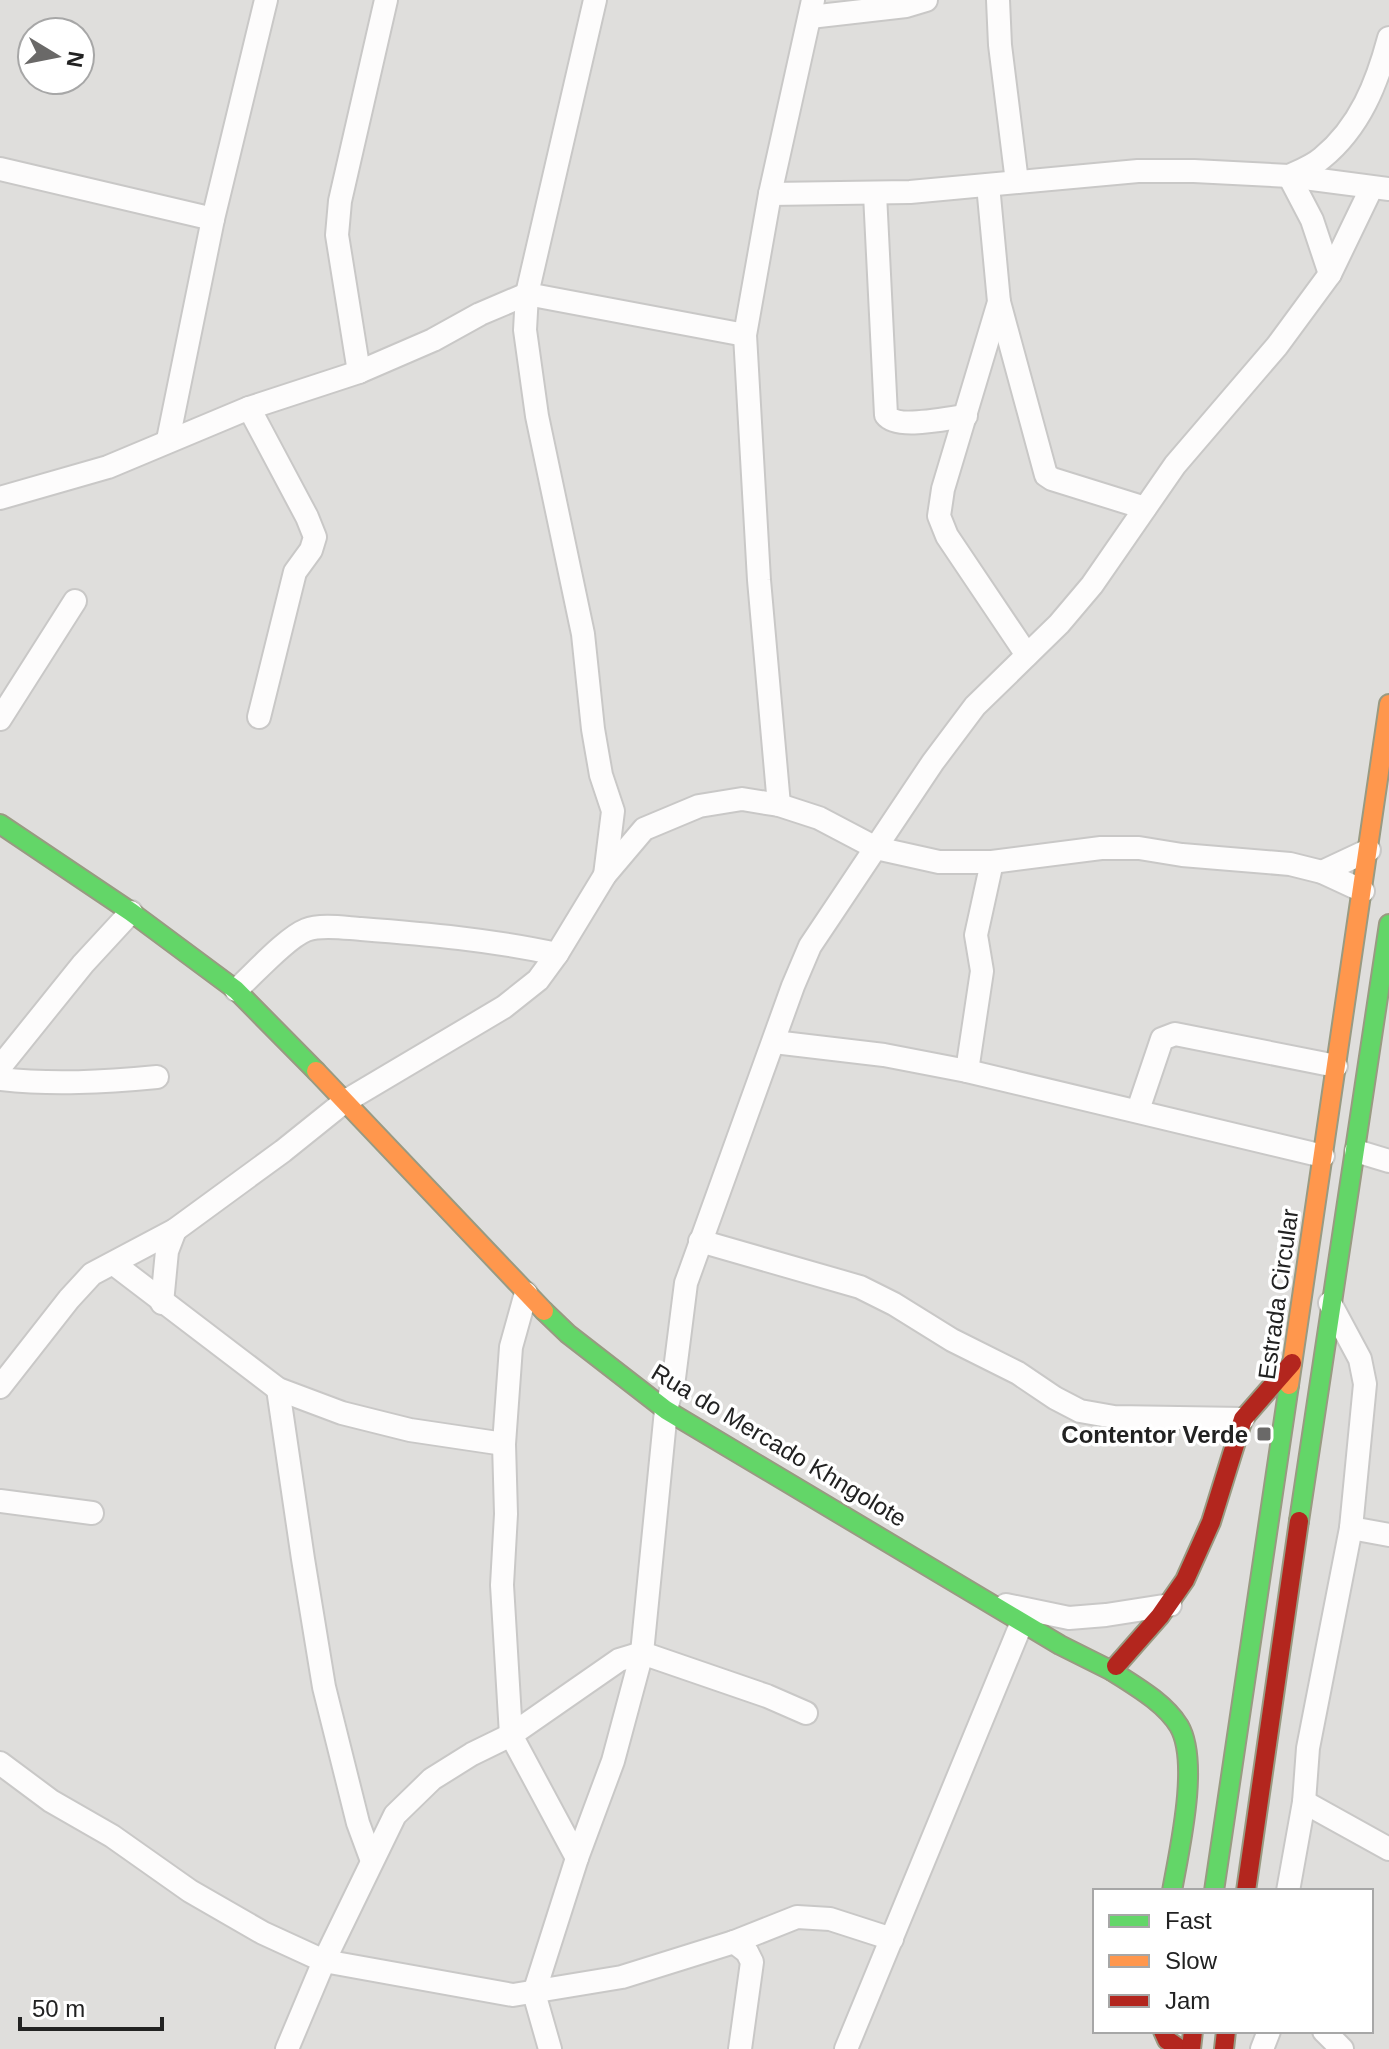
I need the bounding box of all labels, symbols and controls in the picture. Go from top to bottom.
north arrow [16,16,96,96]
text: N [62,49,89,69]
street label: Estrada Circular [1253,1207,1303,1381]
street label: Rua do Mercado Khngolote [647,1358,911,1532]
place label: Contentor Verde [1061,1421,1248,1448]
marker: Contentor Verde [1255,1425,1273,1443]
legend [1093,1889,1373,2033]
text: Fast [1165,1907,1212,1934]
text: Slow [1165,1947,1218,1974]
scale bar [20,1981,162,2031]
text: Jam [1165,1987,1210,2014]
text: 50 m [32,1995,85,2022]

